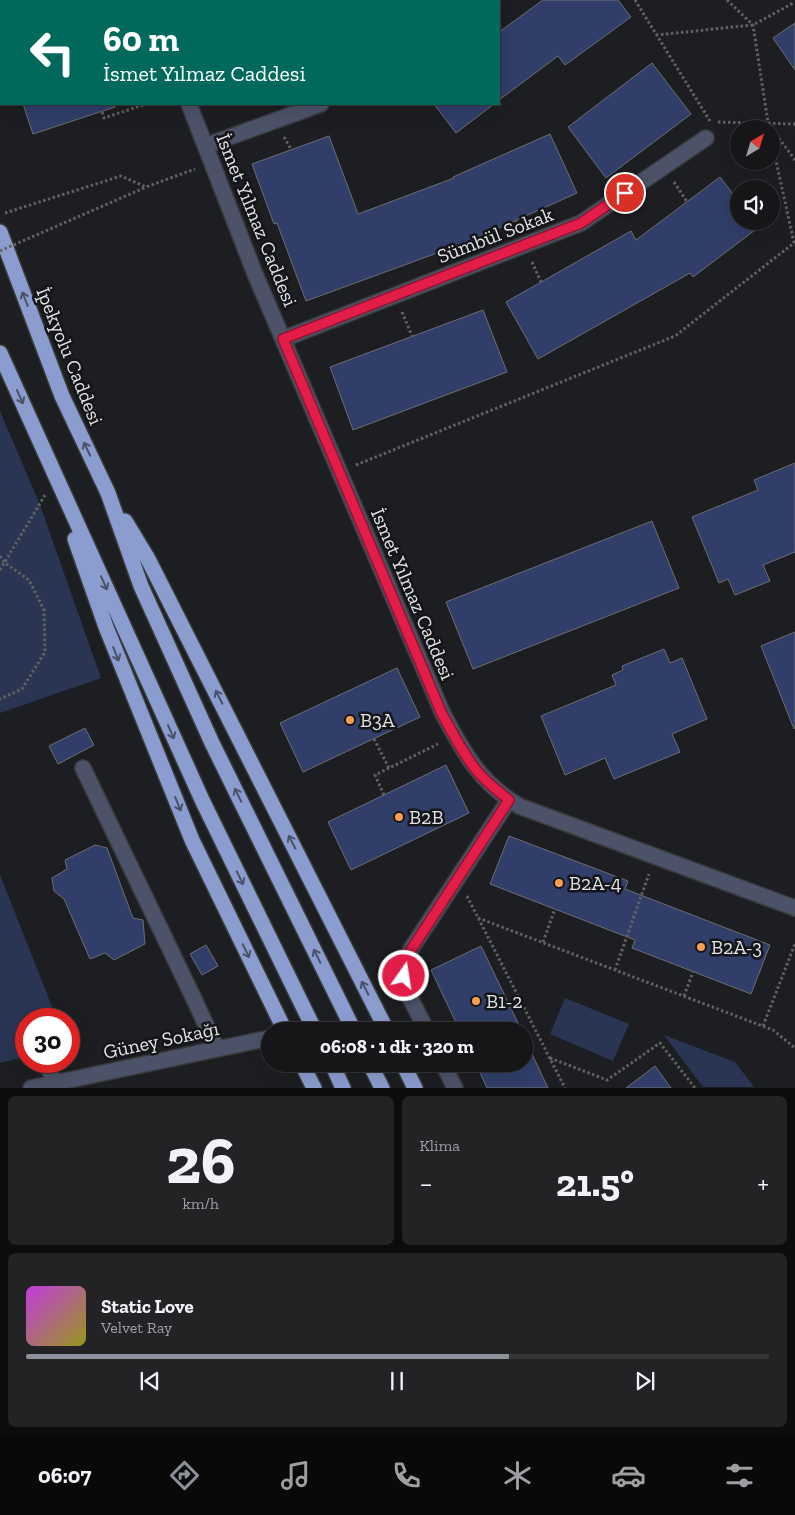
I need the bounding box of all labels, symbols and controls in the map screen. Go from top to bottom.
text: 60 m [103,18,179,60]
icon: left [20,20,85,85]
text: İsmet Yılmaz Caddesi [103,60,306,87]
north arrow [730,120,780,170]
map controls [730,120,780,230]
street label: İsmet Yılmaz Caddesi [211,130,303,310]
pin [604,172,646,214]
icon: arrive [611,179,639,207]
button: sound [730,180,780,230]
street label: Sümbül Sokak [434,202,557,268]
street label: İpekyolu Caddesi [31,284,109,429]
one-way arrow [20,292,29,307]
one-way arrow [16,389,25,404]
one-way arrow [82,442,91,457]
street label: İsmet Yılmaz Caddesi [366,505,460,684]
one-way arrow [99,575,109,590]
one-way arrow [113,646,122,661]
one-way arrow [214,690,224,705]
place label: B3A [360,708,396,732]
marker: B3A [344,714,356,726]
one-way arrow [166,724,176,739]
one-way arrow [233,787,243,802]
one-way arrow [173,796,183,811]
place label: B2B [409,805,443,829]
marker: B2B [393,811,405,823]
one-way arrow [287,835,297,850]
one-way arrow [235,871,245,886]
place label: B2A-4 [569,871,622,895]
marker: B2A-4 [553,877,565,889]
place label: B2A-3 [711,935,762,959]
marker: B2A-3 [695,941,707,953]
one-way arrow [242,943,251,958]
one-way arrow [312,949,321,964]
position arrow [377,949,429,1001]
one-way arrow [360,980,370,995]
place label: B1-2 [486,989,523,1013]
marker: B1-2 [470,995,482,1007]
speed limit sign: 30 [15,1008,80,1073]
street label: Güney Sokağı [101,1016,221,1064]
text: 06:08 · 1 dk · 320 m [320,1035,474,1058]
text: 26 [166,1122,236,1200]
text: Klima [420,1136,460,1155]
text: 21.5° [556,1160,634,1206]
text: − [420,1167,433,1200]
text: + [757,1167,769,1200]
text: km/h [182,1194,219,1213]
text: Static Love [101,1295,194,1318]
text: Velvet Ray [101,1318,172,1337]
icon: previous [136,1367,164,1395]
icon: pause [383,1367,411,1395]
icon: next [631,1367,659,1395]
icon: directions [167,1458,202,1493]
icon: music [278,1458,313,1493]
icon: phone [389,1458,424,1493]
icon: climate [500,1458,535,1493]
icon: car [611,1458,646,1493]
icon: filters [722,1458,757,1493]
text: 06:07 [38,1462,91,1489]

